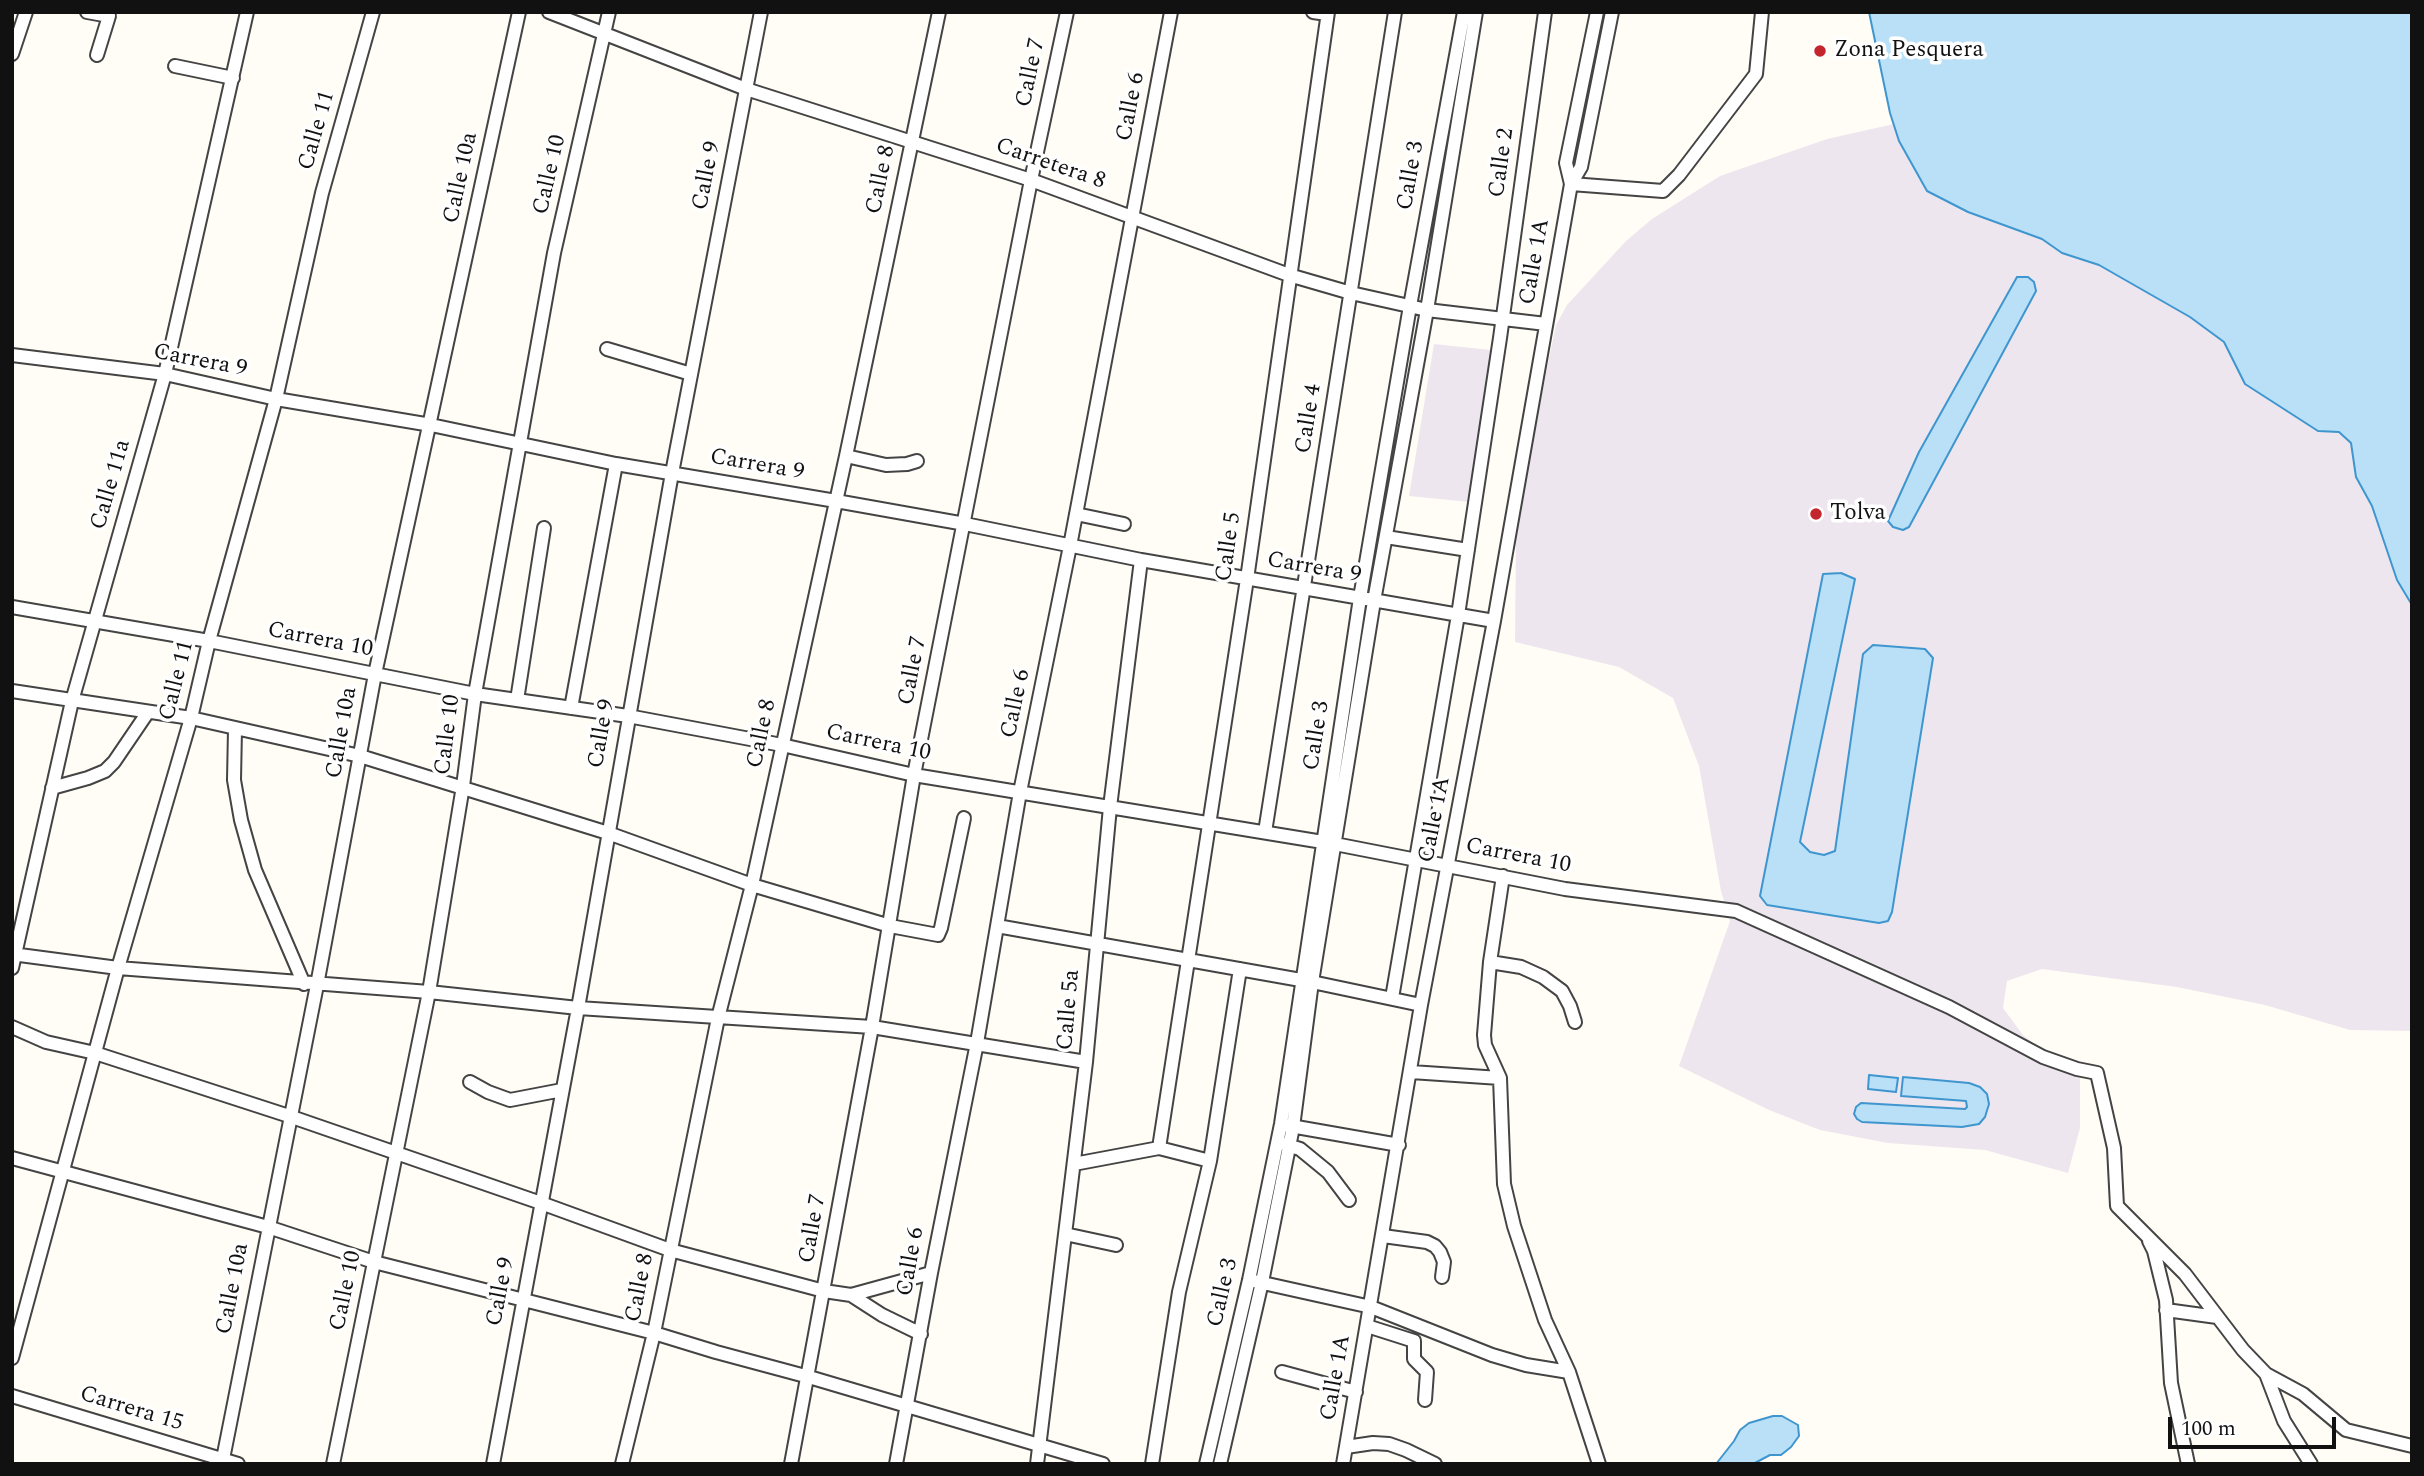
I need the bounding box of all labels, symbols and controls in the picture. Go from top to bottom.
street label: Calle 7 [1011,36,1053,110]
place label: Zona Pesquera [1834,37,1984,65]
marker: Zona Pesquera [1812,43,1828,59]
street label: Calle 6 [1112,70,1152,144]
street label: Calle 11 [294,88,342,174]
street label: Calle 2 [1484,127,1522,199]
street label: Calle 10a [439,130,485,226]
street label: Calle 10 [528,132,574,218]
street label: Carretera 8 [991,133,1109,197]
street label: Calle 9 [688,139,728,213]
street label: Calle 3 [1392,139,1432,213]
street label: Calle 8 [861,143,903,217]
street label: Calle 1A [1515,217,1557,307]
street label: Carrera 9 [151,339,249,385]
street label: Calle 4 [1291,382,1329,456]
street label: Calle 11a [86,437,138,533]
street label: Carrera 9 [708,444,806,488]
place label: Tolva [1830,500,1886,528]
marker: Tolva [1808,506,1824,522]
street label: Calle 5 [1211,511,1249,583]
street label: Carrera 9 [1265,547,1363,591]
street label: Carrera 10 [265,617,375,665]
street label: Calle 7 [894,634,934,708]
street label: Calle 11 [155,638,201,724]
street label: Calle 6 [996,667,1038,741]
street label: Calle 10a [321,685,365,781]
street label: Calle 10 [430,693,468,777]
street label: Calle 9 [583,697,623,771]
street label: Calle 8 [742,697,784,771]
street label: Calle 3 [1299,699,1337,773]
street label: Carrera 10 [823,719,933,769]
street label: Calle 1A [1414,775,1458,865]
street label: Carrera 10 [1463,833,1573,881]
street label: Calle 5a [1053,968,1087,1052]
street label: Calle 7 [794,1192,834,1266]
street label: Calle 6 [892,1225,932,1299]
street label: Calle 10a [212,1241,256,1337]
street label: Calle 10 [325,1248,369,1334]
street label: Calle 8 [621,1251,661,1325]
street label: Calle 9 [482,1255,522,1329]
street label: Calle 3 [1203,1256,1245,1330]
street label: Calle 1A [1316,1333,1358,1423]
street label: Carrera 15 [76,1381,186,1439]
scale bar [2172,1402,2340,1446]
text: 100 m [2181,1413,2236,1445]

